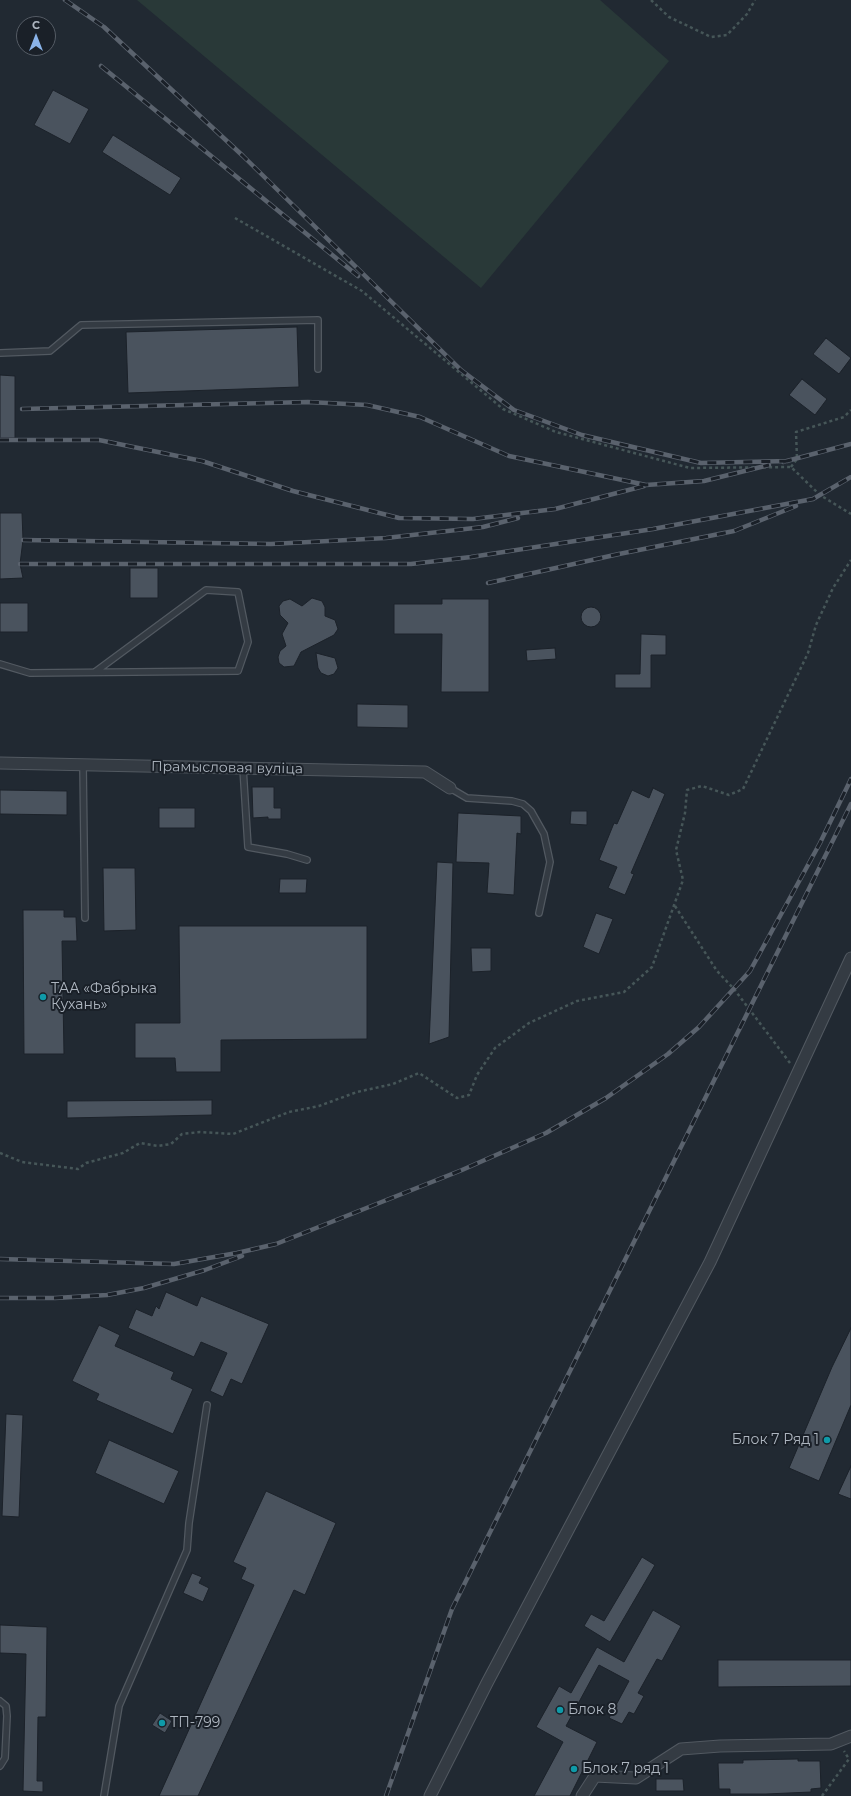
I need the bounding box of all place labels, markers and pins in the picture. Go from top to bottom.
place label: ТАА «Фабрыка Кухань» [51,981,157,1014]
marker: ТАА «Фабрыка Кухань» [38,992,48,1002]
place label: Блок 7 Ряд 1 [732,1432,819,1448]
marker: Блок 7 Ряд 1 [822,1435,832,1445]
place label: Блок 8 [568,1702,616,1718]
marker: Блок 8 [555,1705,565,1715]
place label: ТП-799 [170,1715,220,1731]
marker: ТП-799 [157,1718,167,1728]
place label: Блок 7 ряд 1 [582,1761,669,1777]
marker: Блок 7 ряд 1 [569,1764,579,1774]

